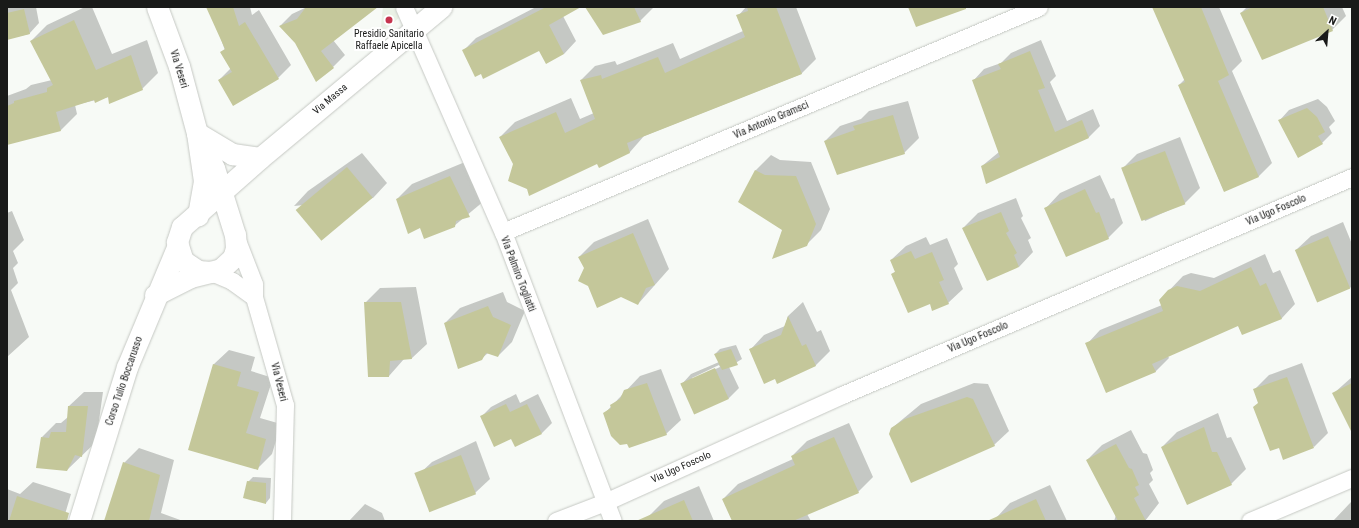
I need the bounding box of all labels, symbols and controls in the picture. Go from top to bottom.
north arrow [1307,12,1347,52]
text: N [1327,13,1338,28]
marker: Presidio Sanitario Raffaele Apicella [383,14,395,26]
place label: Presidio Sanitario Raffaele Apicella [354,27,424,50]
street label: Via Veseri [167,48,191,90]
street label: Via Massa [310,81,350,117]
street label: Via Antonio Gramsci [732,99,810,141]
street label: Via Ugo Foscolo [1244,192,1308,228]
street label: Via Palmiro Togliatti [498,235,538,313]
street label: Via Ugo Foscolo [946,319,1010,355]
street label: Corso Tulio Boccarusso [103,335,145,427]
street label: Via Veseri [268,361,290,403]
street label: Via Ugo Foscolo [649,448,713,486]

